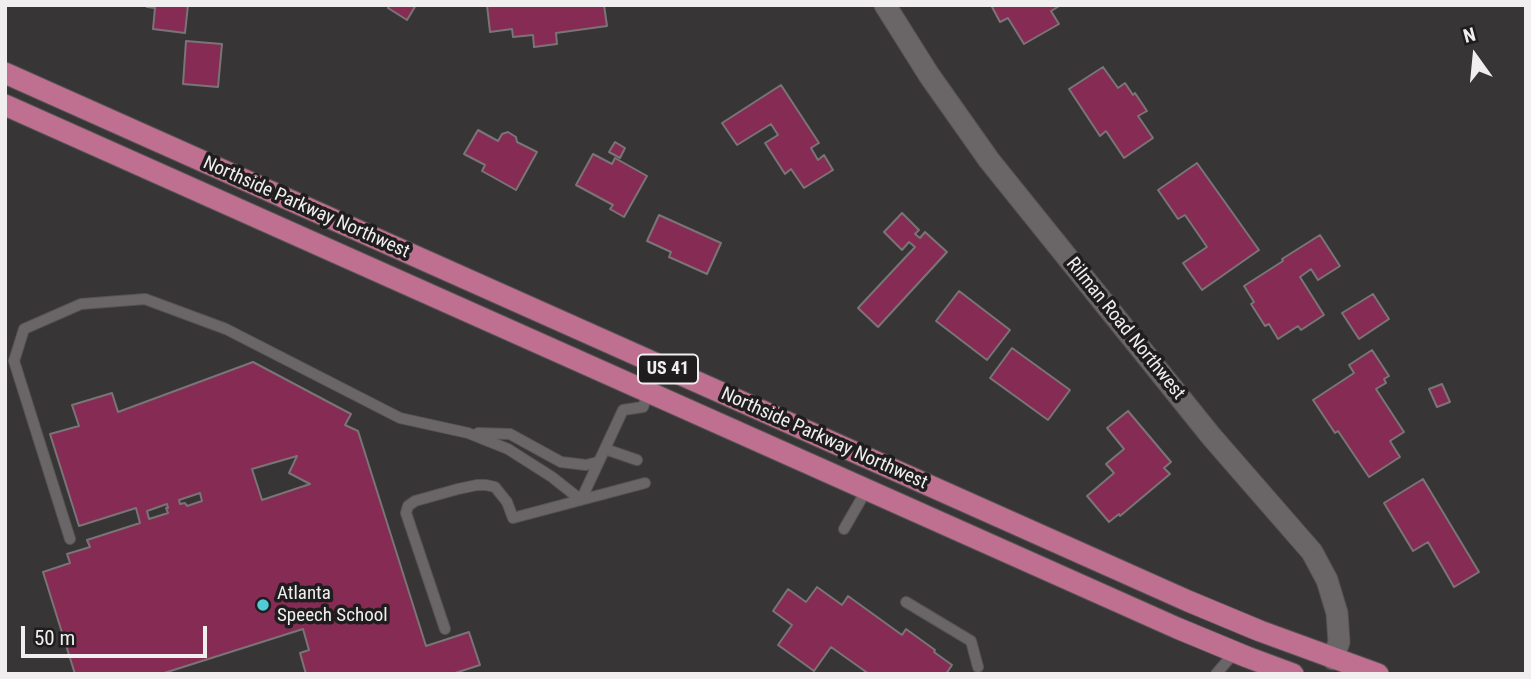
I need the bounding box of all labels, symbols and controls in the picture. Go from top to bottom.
north arrow [1440,21,1510,91]
text: N [1461,23,1478,48]
street label: Northside Parkway Northwest [199,152,413,264]
street label: Rilman Road Northwest [1061,253,1189,405]
road number: US 41 [638,354,698,384]
street label: Northside Parkway Northwest [717,383,931,495]
place label: Atlanta Speech School [277,583,388,627]
marker: Atlanta Speech School [255,597,271,613]
scale bar [24,612,210,656]
text: 50 m [34,626,75,650]

